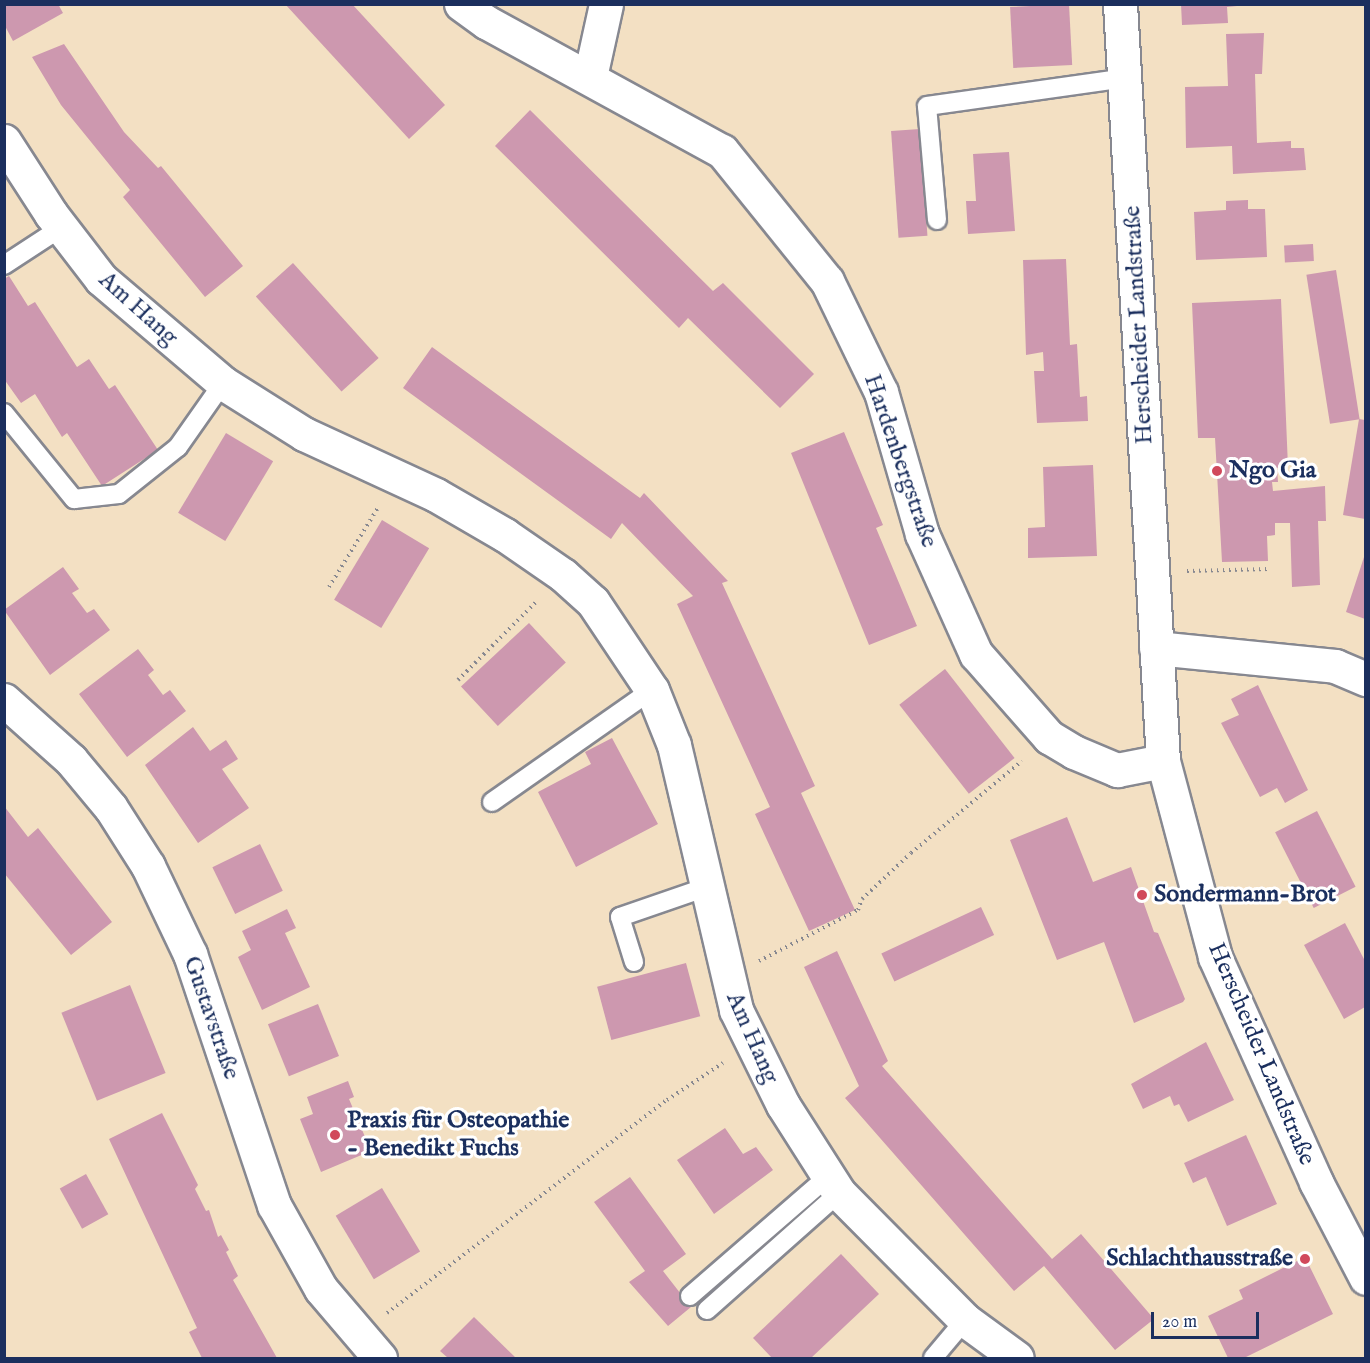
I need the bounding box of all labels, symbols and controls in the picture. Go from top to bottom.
street label: Herscheider Landstraße [1118,205,1160,445]
street label: Am Hang [92,266,184,352]
street label: Hardenbergstraße [857,371,943,551]
place label: Ngo Gia [1229,457,1316,485]
marker: Ngo Gia [1210,464,1224,478]
place label: Sondermann-Brot [1154,881,1336,909]
marker: Sondermann-Brot [1135,888,1149,902]
street label: Herscheider Landstraße [1201,938,1321,1170]
street label: Gustavstraße [177,953,245,1083]
street label: Am Hang [719,988,785,1088]
place label: Praxis für Osteopathie - Benedikt Fuchs [347,1107,569,1163]
marker: Praxis für Osteopathie - Benedikt Fuchs [328,1128,342,1142]
place label: Schlachthausstraße [1106,1245,1293,1273]
marker: Schlachthausstraße [1298,1252,1312,1266]
scale bar [1154,1300,1262,1338]
text: 20 m [1162,1311,1197,1334]

